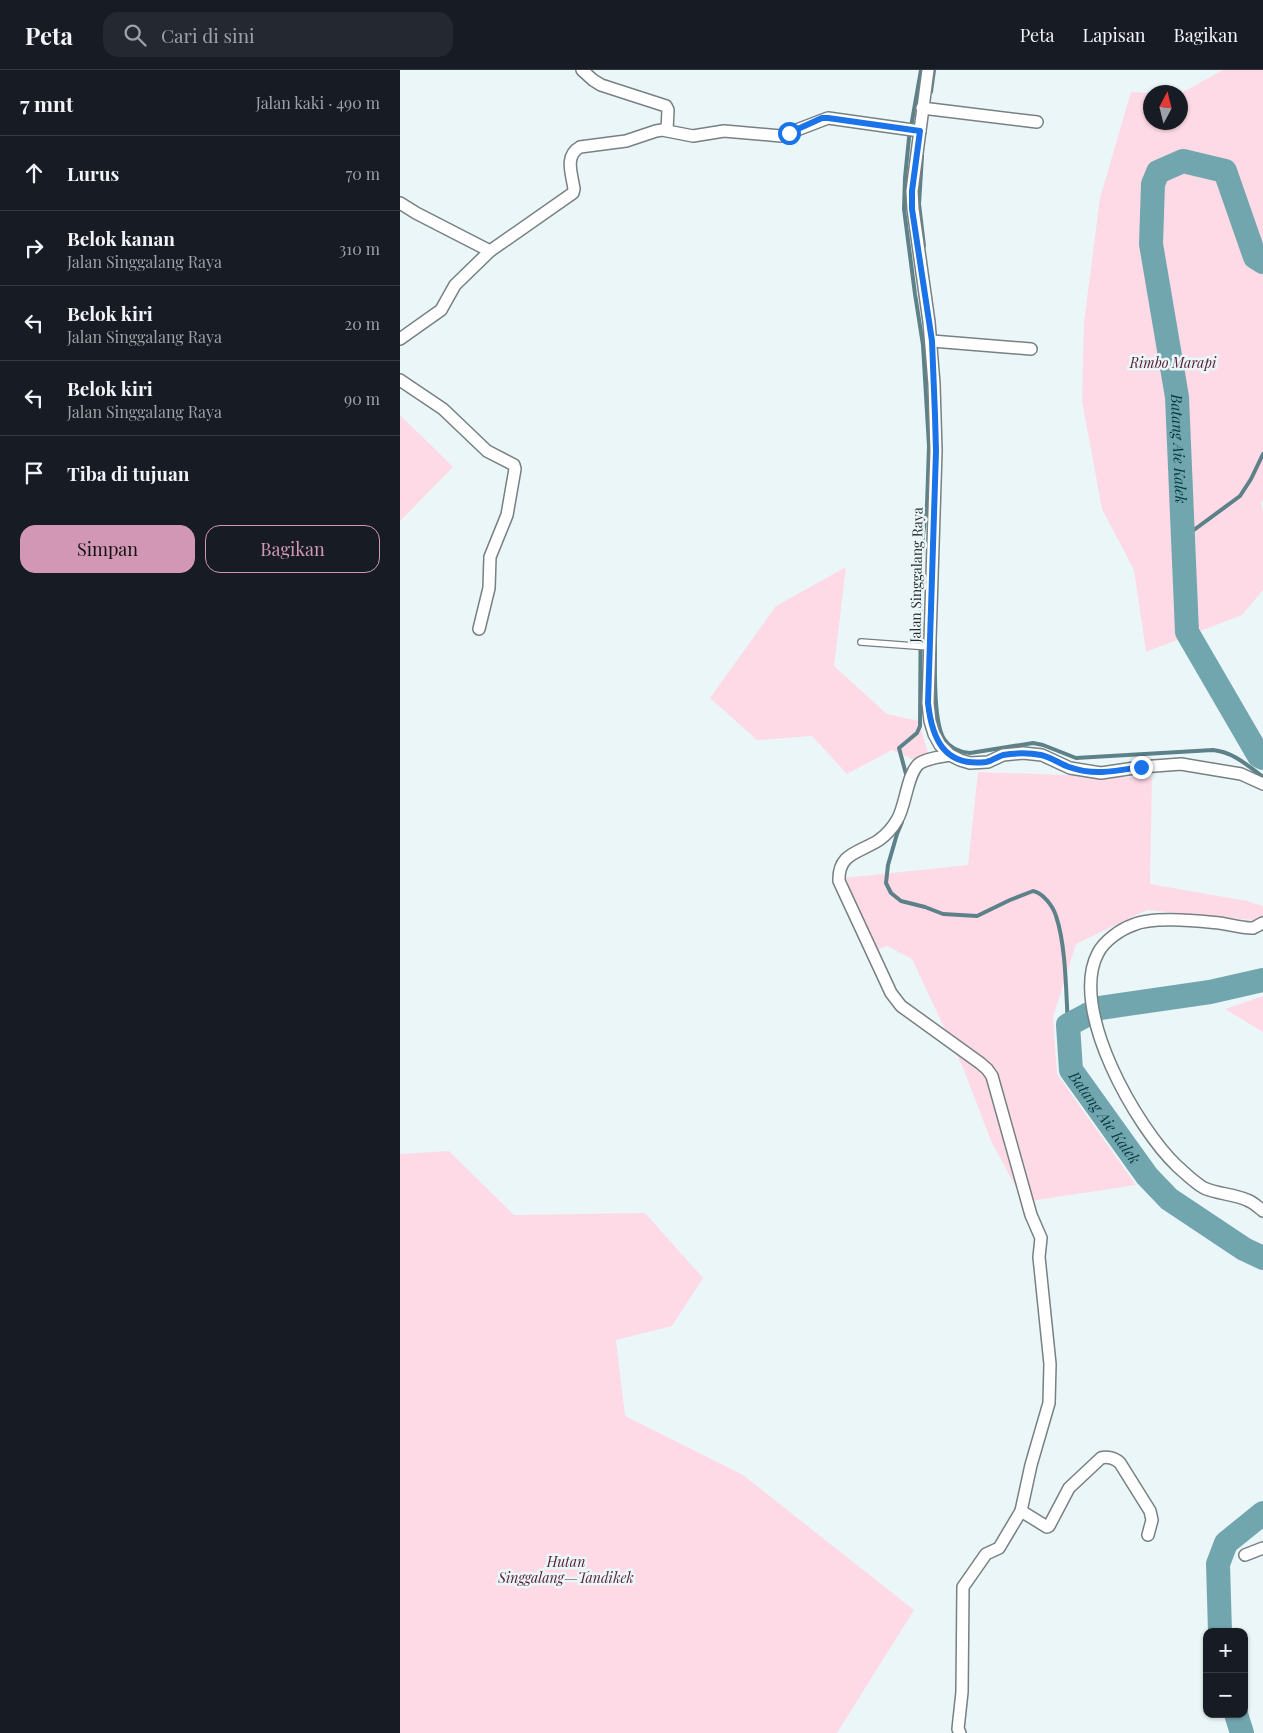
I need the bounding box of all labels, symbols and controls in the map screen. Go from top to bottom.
search box [103,12,453,57]
text: Peta [25,19,73,51]
icon: search [121,21,149,49]
text: Cari di sini [161,22,255,48]
text: Peta [1020,23,1055,47]
text: Lapisan [1083,23,1146,47]
text: Bagikan [1174,23,1238,47]
north arrow [1143,85,1188,130]
text: 7 mnt [20,89,73,117]
text: Jalan kaki · 490 m [256,92,380,113]
route start [778,122,801,145]
icon: ahead [20,159,48,187]
text: Lurus [67,160,119,186]
text: 70 m [346,163,380,184]
text: Belok kanan [67,225,175,251]
icon: right [20,234,48,262]
text: 310 m [339,238,380,259]
text: Jalan Singgalang Raya [67,251,222,272]
text: Belok kiri [67,300,153,326]
icon: left [20,309,48,337]
text: 20 m [345,313,380,334]
text: Jalan Singgalang Raya [67,326,222,347]
park label: Rimbo Marapi [1129,353,1217,372]
text: Belok kiri [67,375,153,401]
icon: left [20,384,48,412]
text: 90 m [344,388,380,409]
water label: Batang Aie Kalek [1167,392,1192,504]
text: Jalan Singgalang Raya [67,401,222,422]
icon: arrive [20,459,48,487]
text: Tiba di tujuan [67,460,189,486]
street label: Jalan Singgalang Raya [905,507,927,644]
button: Simpan [20,525,195,573]
button: Bagikan [205,525,380,573]
route end [1130,756,1153,779]
water label: Batang Aie Kalek [1064,1066,1145,1168]
park label: Hutan Singgalang—Tandikek [497,1552,634,1587]
map controls [1203,1628,1248,1718]
button: + [1203,1628,1248,1673]
button: − [1203,1673,1248,1718]

